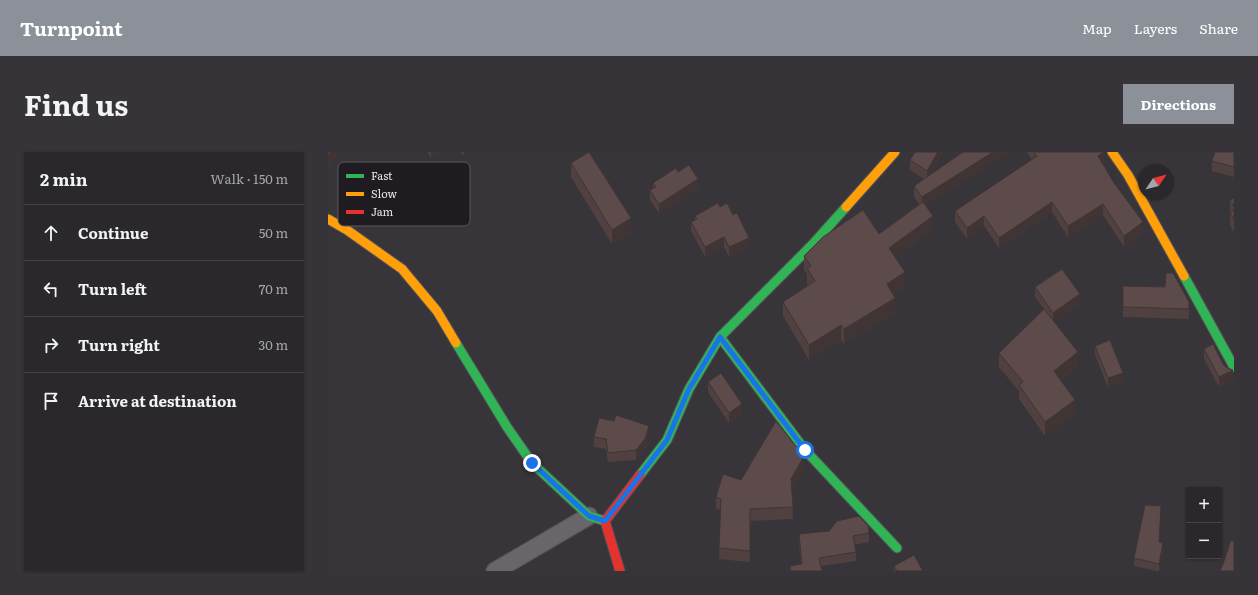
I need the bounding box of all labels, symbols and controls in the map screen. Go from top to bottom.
text: Turnpoint [20,14,123,42]
text: Map [1082,18,1112,38]
text: Layers [1134,18,1177,38]
text: Share [1199,18,1238,38]
text: Find us [24,83,128,125]
button: Directions [1123,84,1234,124]
legend [338,162,470,226]
north arrow [1138,164,1174,200]
text: 2 min [40,166,88,191]
text: Fast [371,167,393,183]
text: Walk · 150 m [211,169,288,188]
text: Slow [371,185,397,201]
text: Jam [371,203,394,219]
text: Continue [78,221,148,244]
icon: ahead [40,222,62,244]
text: 50 m [259,223,288,242]
text: Turn left [78,277,147,300]
icon: left [40,278,62,300]
text: 70 m [259,279,288,298]
text: Turn right [78,333,160,356]
icon: right [40,334,62,356]
text: 30 m [258,335,288,354]
text: Arrive at destination [78,389,237,412]
icon: arrive [40,390,62,412]
route start [796,441,814,459]
route end [523,454,541,472]
map controls [1186,487,1222,559]
button: + [1186,487,1222,523]
button: − [1186,523,1222,559]

